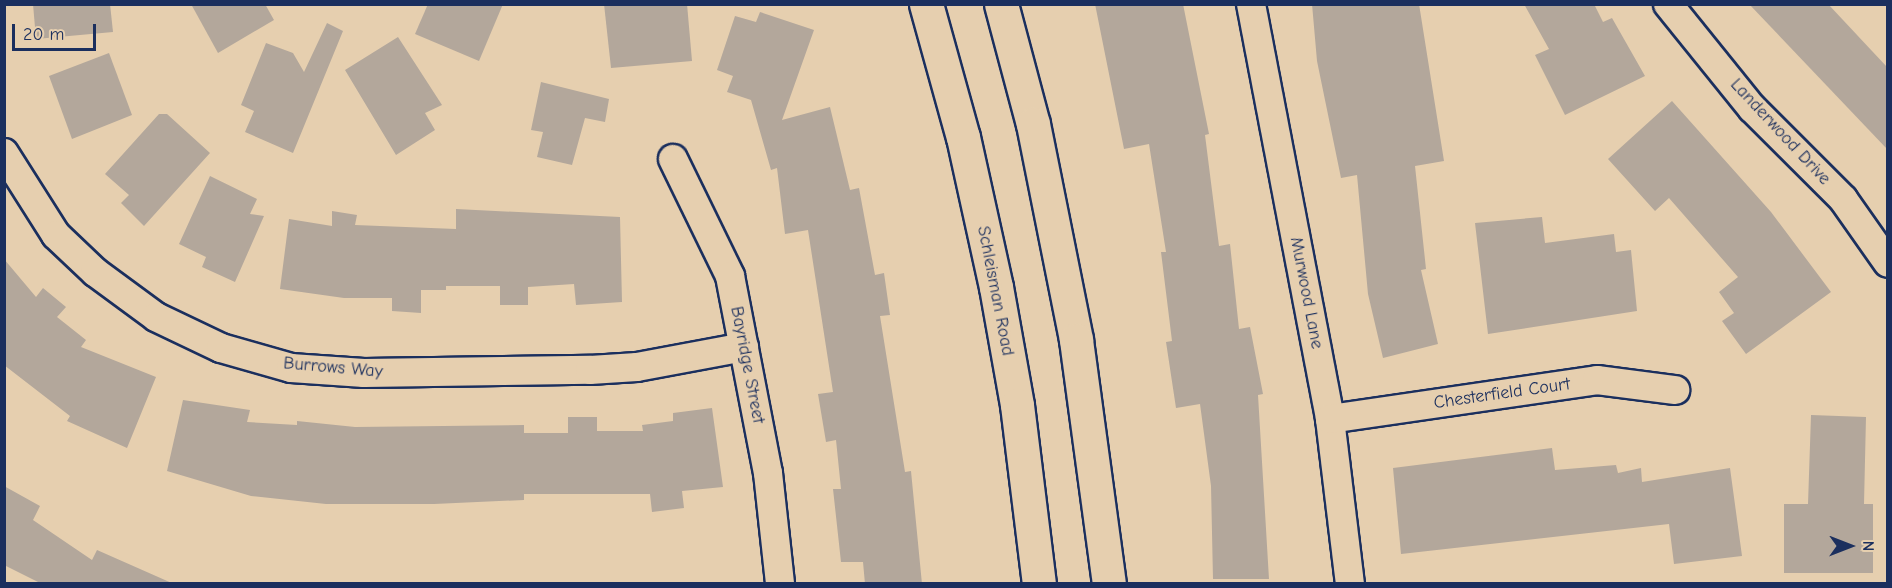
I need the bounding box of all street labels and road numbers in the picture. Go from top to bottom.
street label: Landerwood Drive [1725,74,1835,190]
street label: Schleisman Road [972,224,1018,358]
street label: Murwood Lane [1285,235,1327,351]
street label: Bayridge Street [725,305,769,425]
street label: Burrows Way [282,353,384,383]
street label: Chesterfield Court [1432,374,1572,414]

